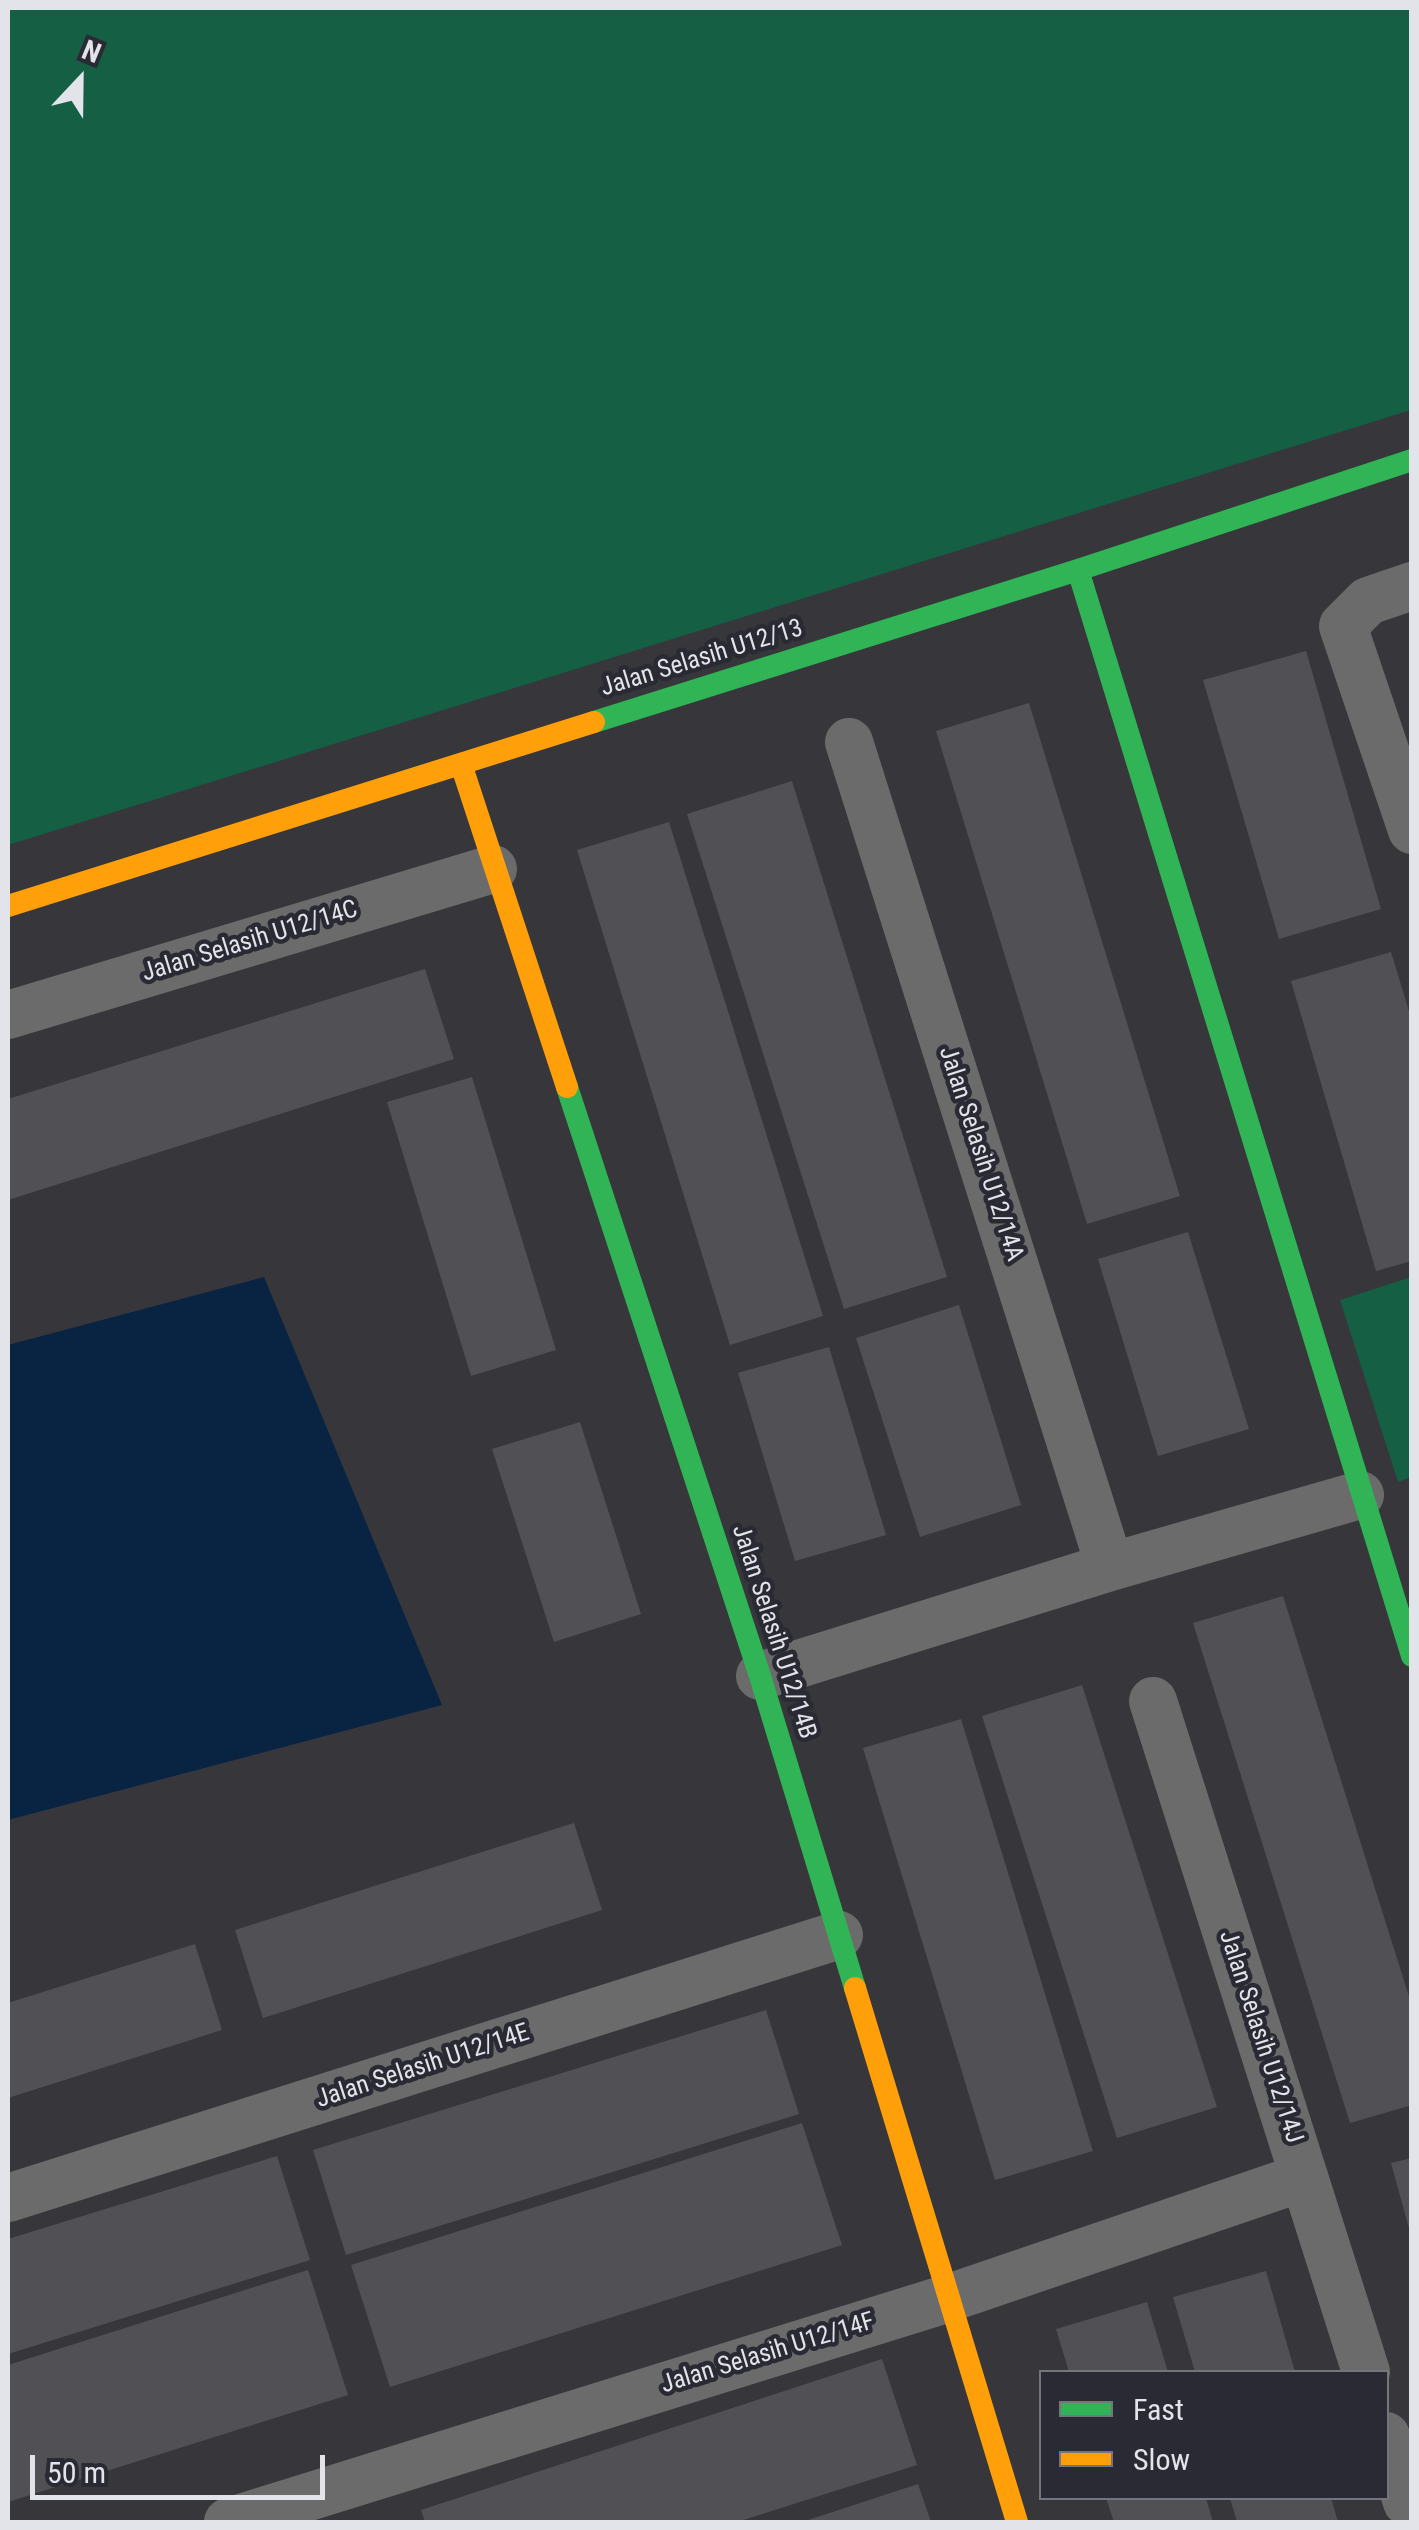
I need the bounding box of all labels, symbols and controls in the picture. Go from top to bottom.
north arrow [30,30,130,130]
text: N [77,33,106,70]
street label: Jalan Selasih U12/13 [597,614,807,704]
street label: Jalan Selasih U12/14C [139,895,361,989]
street label: Jalan Selasih U12/14A [931,1043,1029,1265]
street label: Jalan Selasih U12/14B [724,1521,822,1743]
street label: Jalan Selasih U12/14J [1211,1927,1309,2147]
street label: Jalan Selasih U12/14E [313,2018,533,2116]
street label: Jalan Selasih U12/14F [658,2307,878,2401]
legend [1039,2370,1389,2500]
text: Fast [1133,2392,1184,2427]
scale bar [35,2435,330,2497]
text: Slow [1133,2442,1190,2477]
text: 50 m [47,2455,106,2490]

